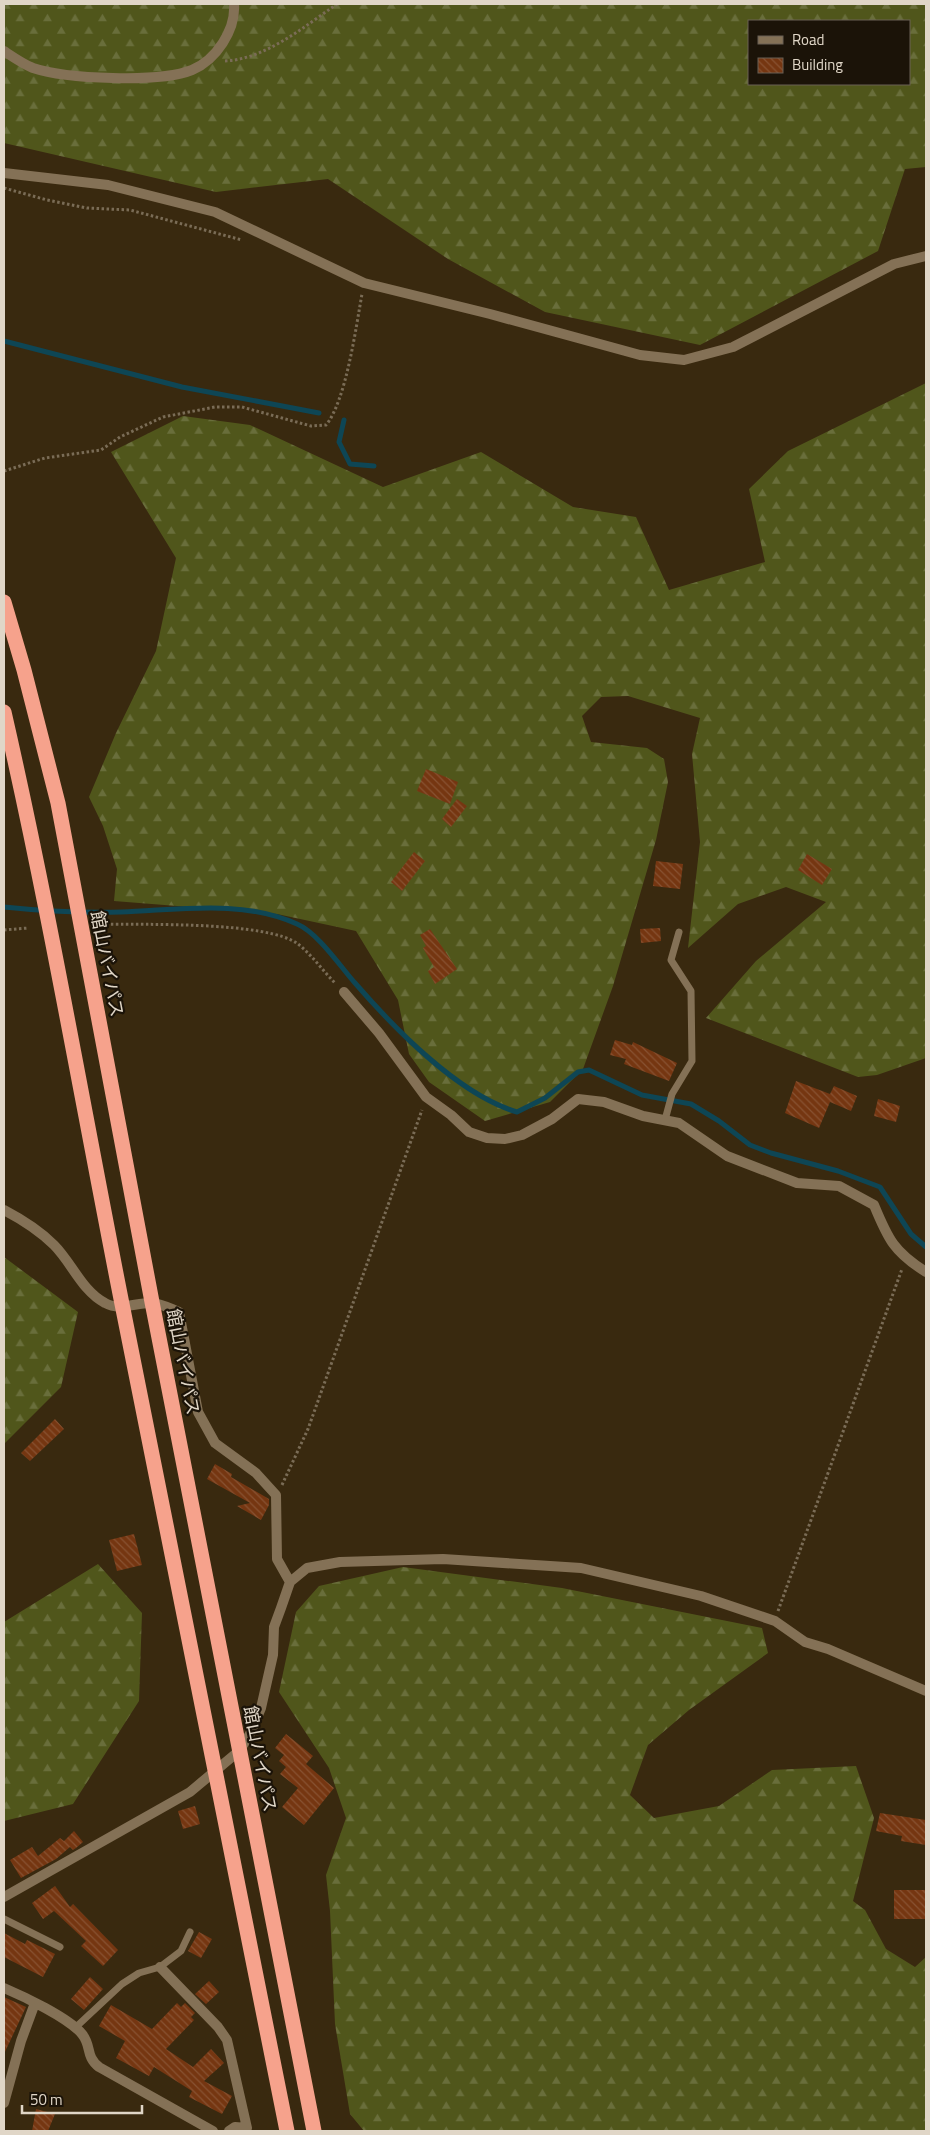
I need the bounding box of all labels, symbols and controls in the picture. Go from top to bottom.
legend [748,20,910,85]
text: Road [792,28,824,51]
text: Building [792,53,843,76]
street label: 館山バイパス [84,908,131,1019]
street label: 館山バイパス [160,1306,207,1417]
street label: 館山バイパス [237,1703,284,1814]
scale bar [22,2082,142,2114]
text: 50 m [30,2088,63,2111]

